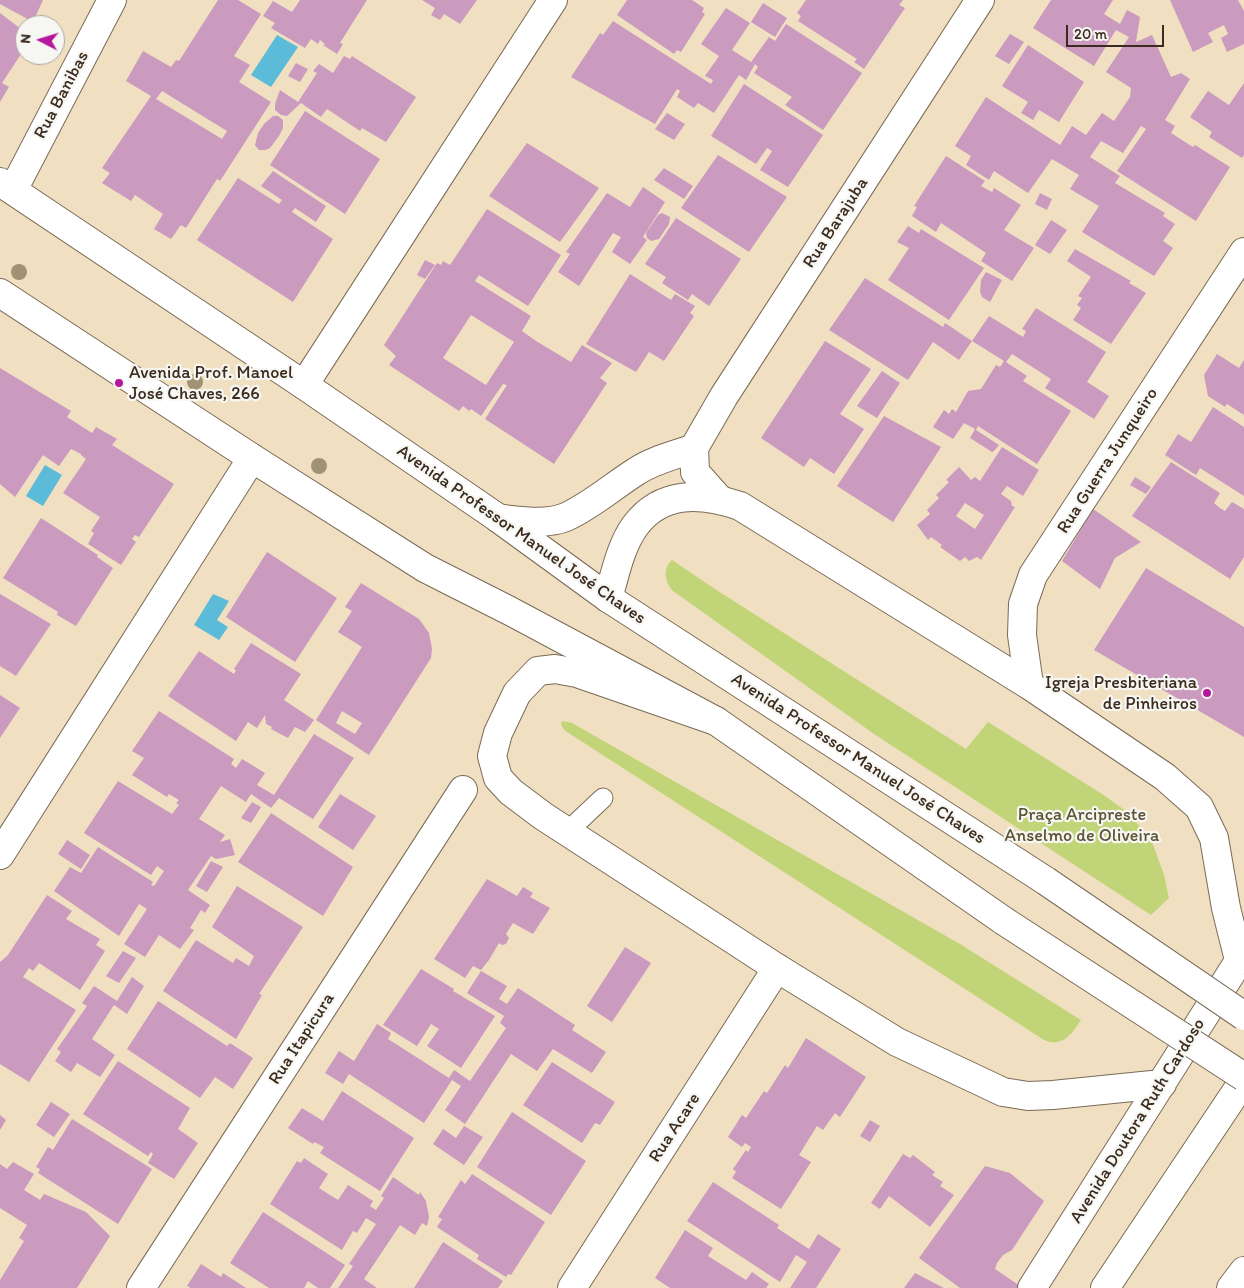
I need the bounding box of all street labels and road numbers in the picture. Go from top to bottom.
street label: Rua Banibas [30,47,94,143]
street label: Rua Barajuba [799,174,873,272]
street label: Rua Guerra Junqueiro [1053,384,1163,538]
street label: Avenida Professor Manuel José Chaves [392,440,650,630]
street label: Avenida Professor Manuel José Chaves [727,669,989,849]
street label: Rua Itapicura [264,989,340,1089]
street label: Avenida Doutora Ruth Cardoso [1066,1015,1210,1227]
street label: Rua Acare [645,1089,705,1167]

